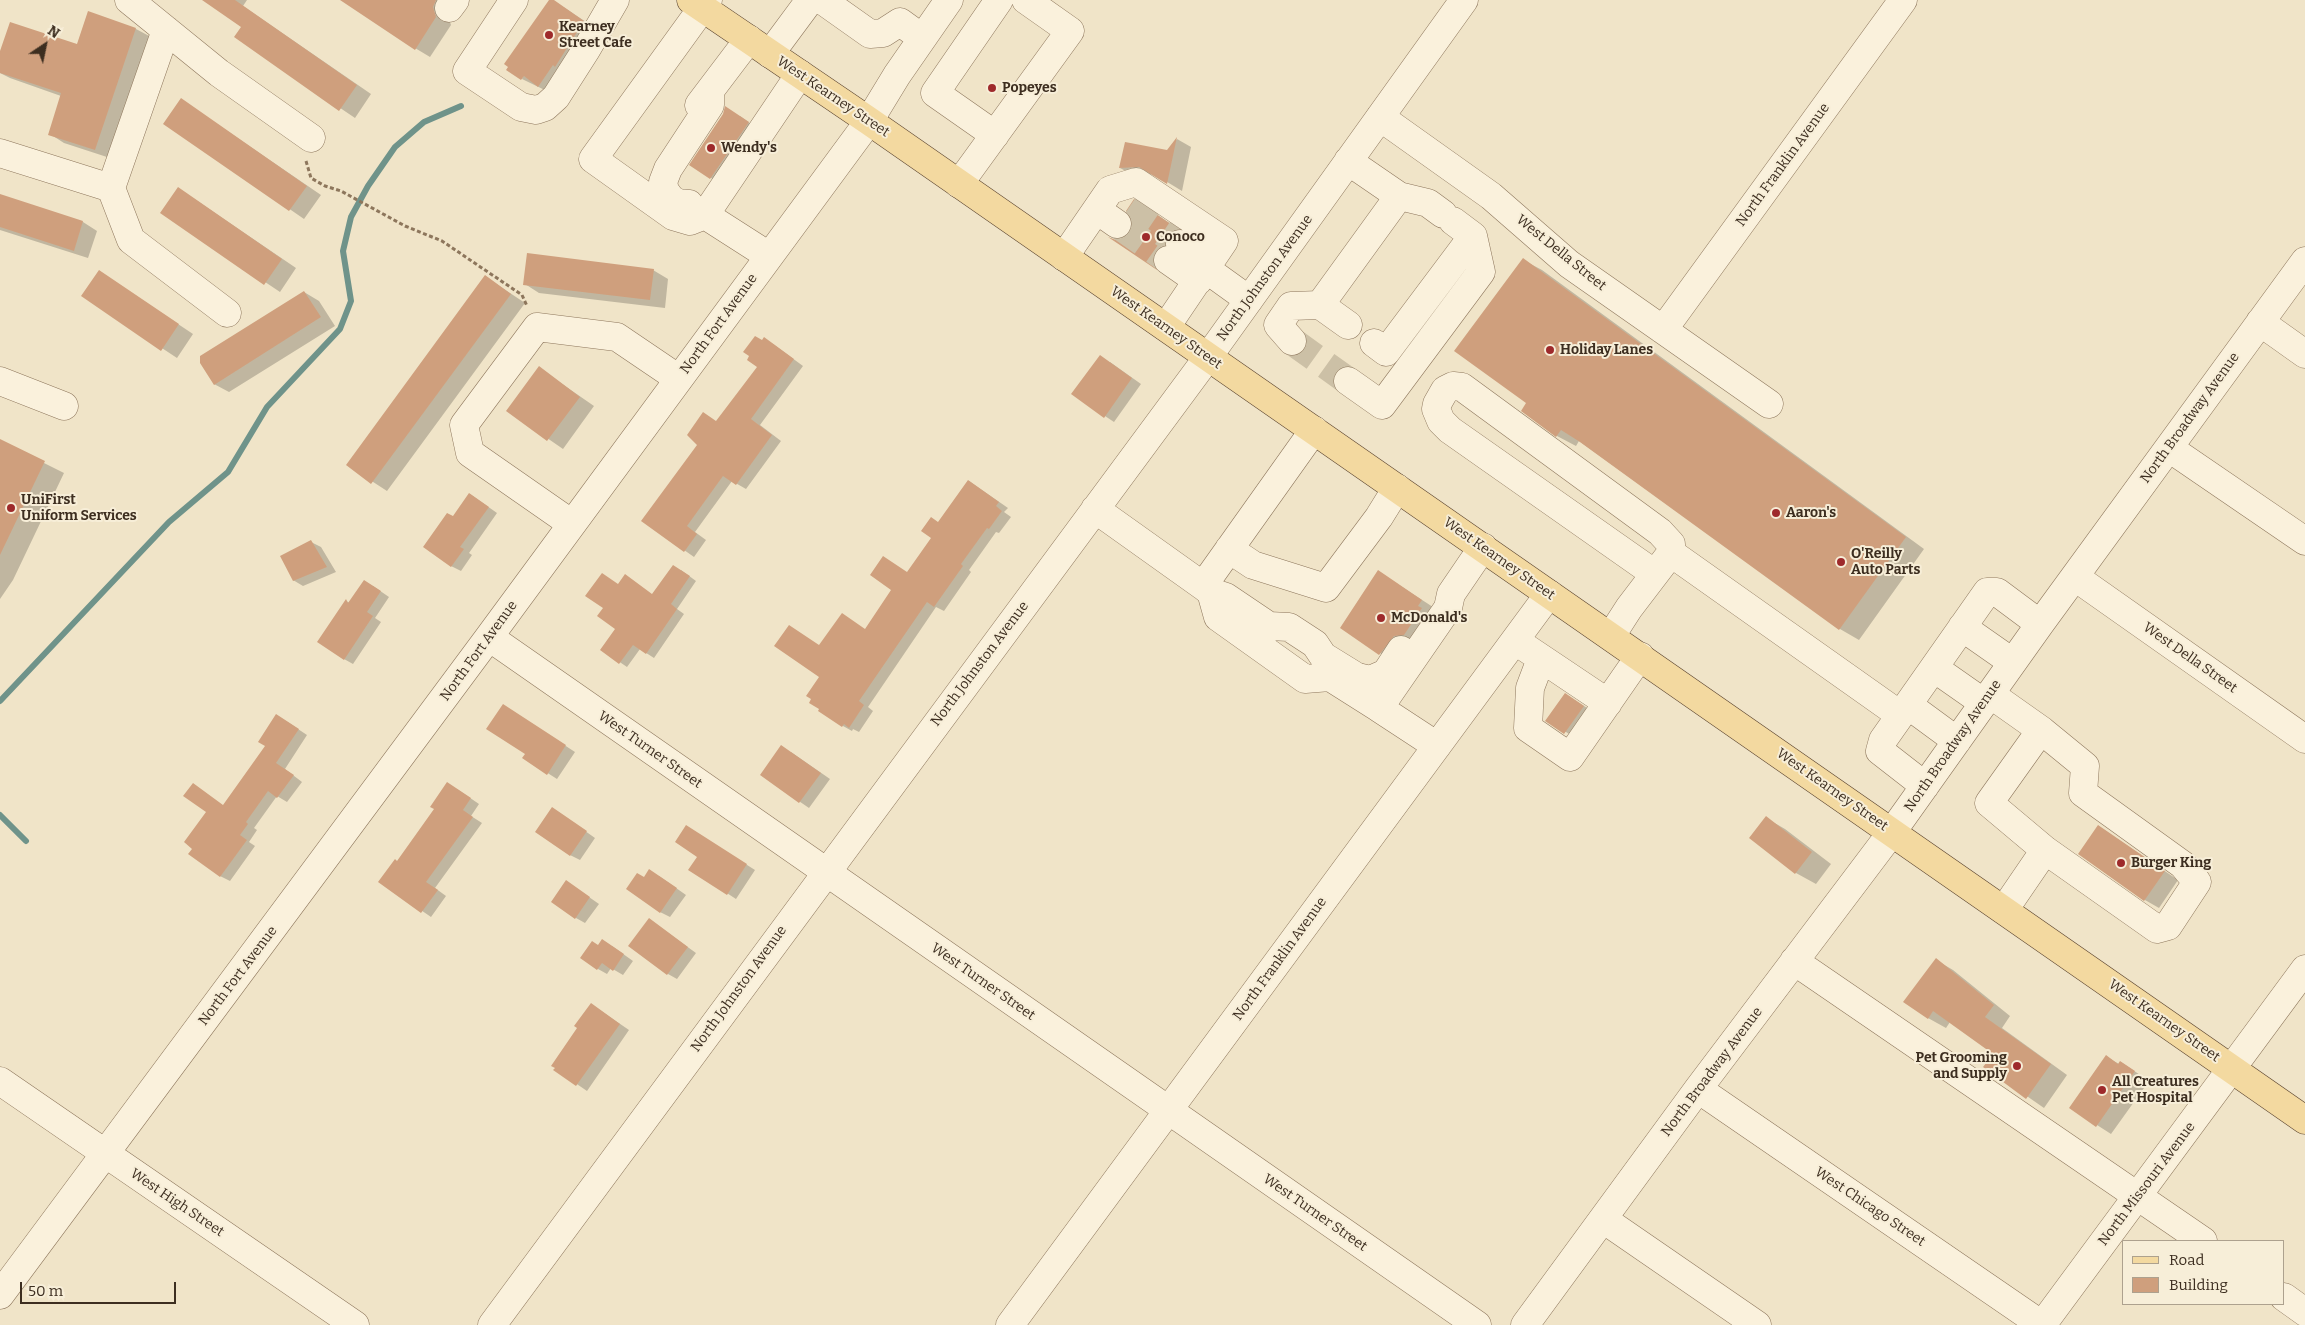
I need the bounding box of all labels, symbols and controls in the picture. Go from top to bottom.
place label: Kearney Street Cafe [559,19,632,52]
north arrow [20,20,70,70]
text: N [44,22,63,42]
marker: Kearney Street Cafe [543,29,555,41]
street label: West Kearney Street [774,53,892,141]
place label: Popeyes [1002,80,1057,96]
marker: Popeyes [986,82,998,94]
street label: North Franklin Avenue [1733,100,1833,230]
place label: Wendy's [721,140,777,156]
marker: Wendy's [705,142,717,154]
street label: North Johnston Avenue [1214,212,1316,344]
street label: West Della Street [1513,212,1609,294]
place label: Conoco [1156,229,1205,245]
marker: Conoco [1140,231,1152,243]
street label: North Fort Avenue [677,270,761,378]
street label: West Kearney Street [1107,283,1225,373]
place label: Holiday Lanes [1560,342,1653,358]
marker: Holiday Lanes [1544,344,1556,356]
street label: North Broadway Avenue [2137,349,2243,487]
place label: UniFirst Uniform Services [21,492,137,524]
marker: UniFirst Uniform Services [5,502,17,514]
place label: Aaron's [1786,505,1836,521]
marker: Aaron's [1770,507,1782,519]
street label: West Kearney Street [1440,514,1558,604]
place label: O'Reilly Auto Parts [1851,546,1920,578]
marker: O'Reilly Auto Parts [1835,556,1847,568]
street label: North Fort Avenue [437,597,521,705]
street label: North Johnston Avenue [928,598,1032,730]
place label: McDonald's [1391,610,1467,626]
marker: McDonald's [1375,612,1387,624]
street label: West Della Street [2140,619,2240,697]
street label: North Broadway Avenue [1901,677,2005,815]
street label: West Turner Street [595,708,705,792]
street label: West Kearney Street [1773,745,1891,835]
place label: Burger King [2131,855,2211,871]
marker: Burger King [2115,857,2127,869]
street label: North Franklin Avenue [1230,894,1330,1024]
street label: North Fort Avenue [195,923,281,1029]
street label: North Johnston Avenue [688,923,790,1055]
street label: West Turner Street [928,940,1038,1024]
street label: West Kearney Street [2105,976,2223,1066]
street label: North Broadway Avenue [1658,1004,1766,1140]
place label: Pet Grooming and Supply [1915,1050,2007,1082]
marker: Pet Grooming and Supply [2011,1060,2023,1072]
place label: All Creatures Pet Hospital [2112,1074,2199,1106]
marker: All Creatures Pet Hospital [2096,1084,2108,1096]
street label: North Missouri Avenue [2095,1119,2199,1249]
street label: West Chicago Street [1812,1164,1928,1250]
street label: West High Street [127,1165,227,1241]
street label: West Turner Street [1260,1171,1370,1255]
legend [2122,1240,2285,1305]
text: Road [2169,1251,2204,1269]
scale bar [22,1272,179,1304]
text: Building [2169,1276,2228,1294]
text: 50 m [28,1282,63,1300]

